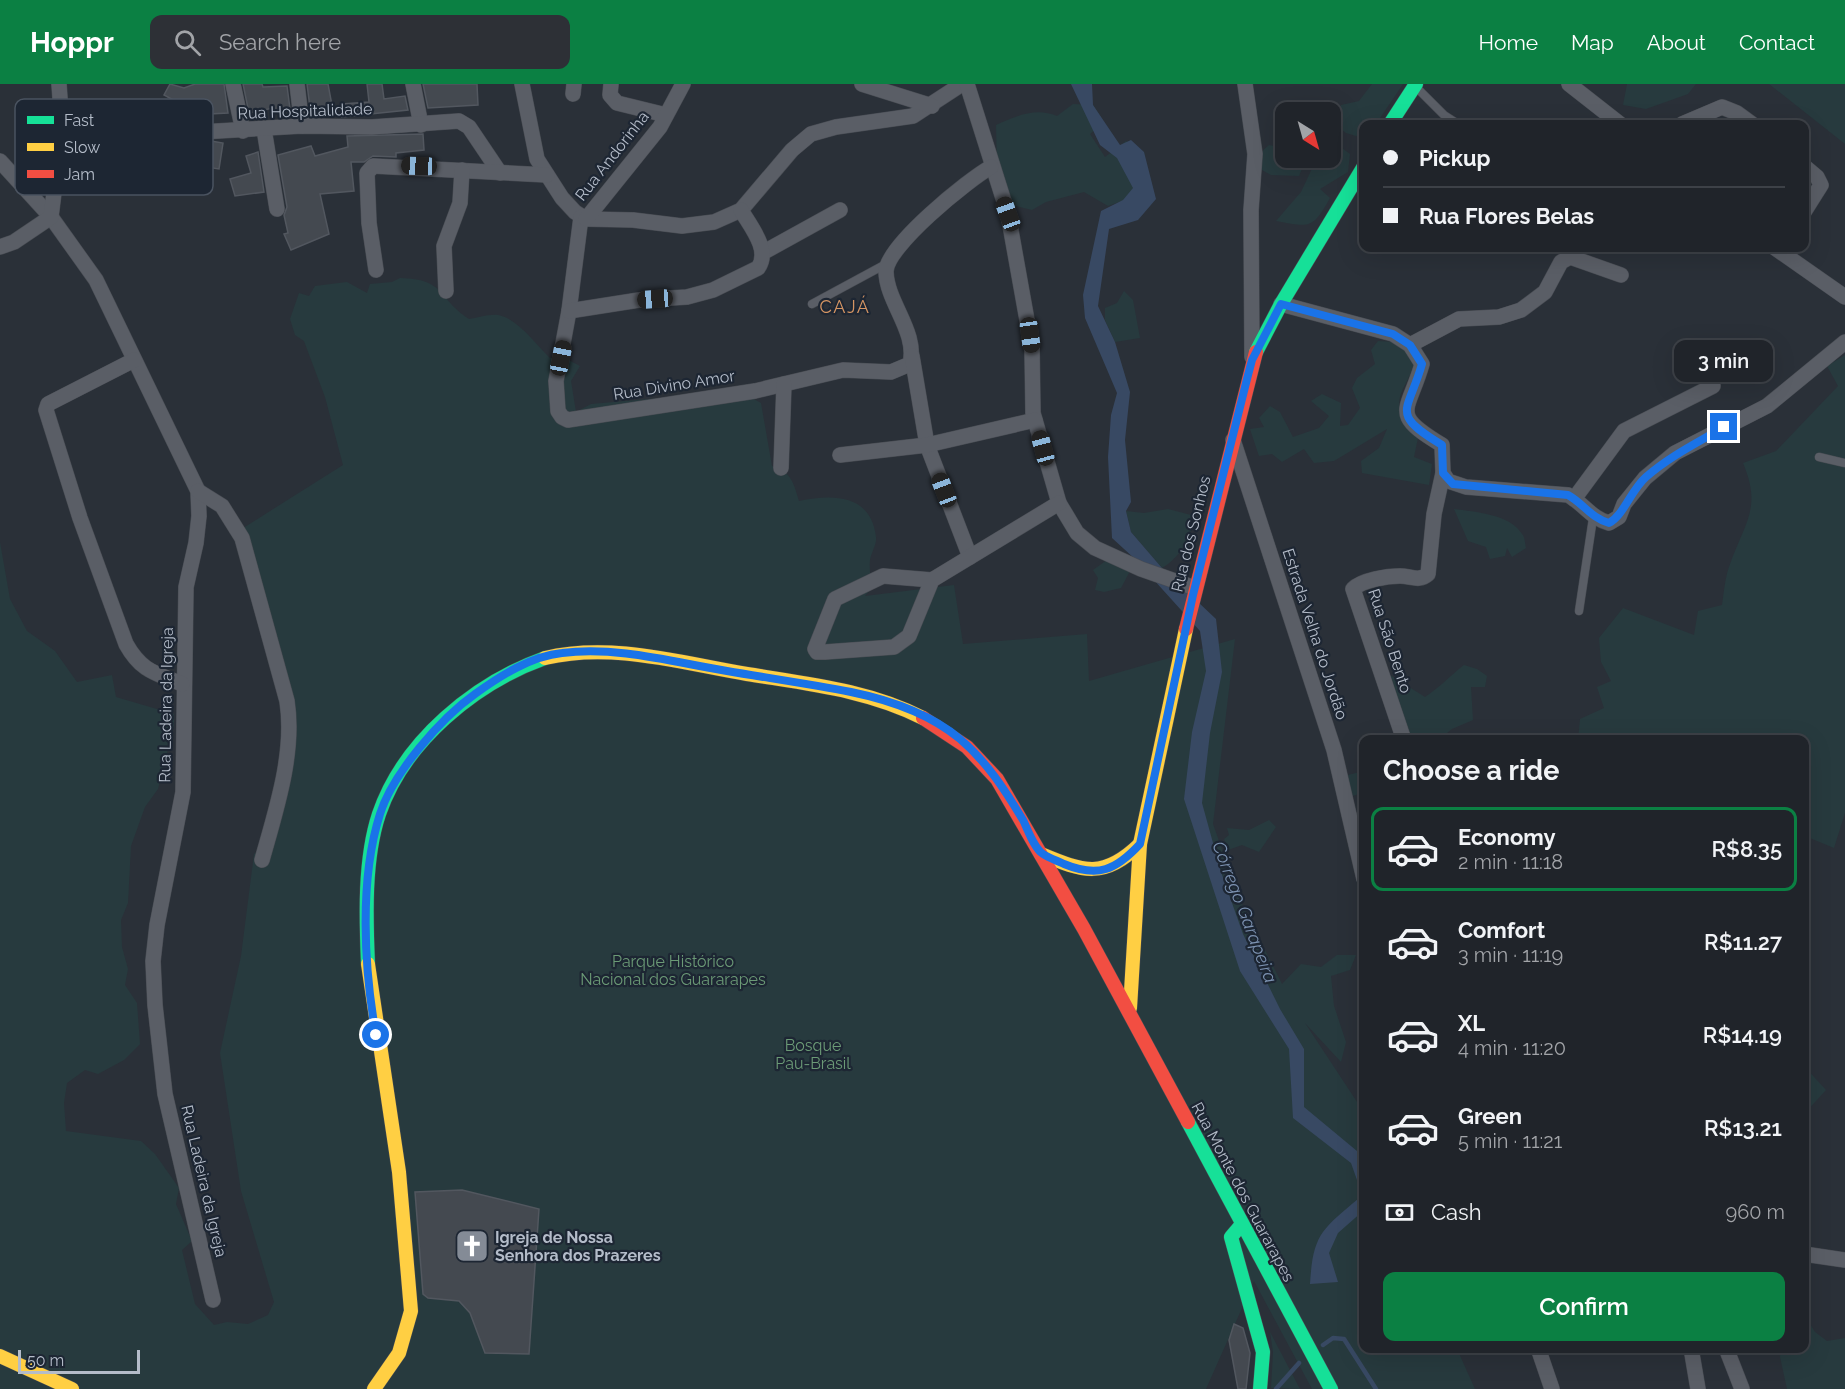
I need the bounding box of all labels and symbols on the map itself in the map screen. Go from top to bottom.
legend [15,99,213,195]
street label: Rua Hospitalidade [237,99,373,123]
north arrow [1275,102,1341,168]
street label: Rua Andorinha [571,108,653,204]
text: Fast [64,111,95,130]
text: Slow [64,138,100,157]
car [401,156,437,176]
text: Jam [64,165,95,184]
car [993,194,1023,234]
car [636,289,674,309]
district label: CAJÁ [820,295,870,317]
car [1019,316,1041,354]
car [549,339,573,377]
callout: 3 min [1674,340,1774,382]
street label: Rua Divino Amor [612,366,736,404]
route end [1710,413,1737,440]
car [1030,428,1056,468]
car [929,470,959,510]
street label: Rua dos Sonhos [1167,474,1215,594]
street label: Estrada Velha do Jordão [1278,546,1352,722]
street label: Rua São Bento [1364,586,1416,696]
street label: Rua Ladeira da Igreja [155,627,177,783]
water label: Córrego Garapeira [1208,838,1282,986]
park label: Parque Histórico Nacional dos Guararapes [580,952,766,989]
route start [362,1021,389,1048]
park label: Bosque Pau-Brasil [775,1036,851,1073]
street label: Rua Monte dos Guararapes [1188,1099,1299,1285]
street label: Rua Ladeira da Igreja [177,1103,231,1259]
church icon: Igreja de Nossa Senhora dos Prazeres [454,1228,490,1264]
place label: Igreja de Nossa Senhora dos Prazeres [495,1228,661,1265]
scale bar [18,1347,140,1374]

